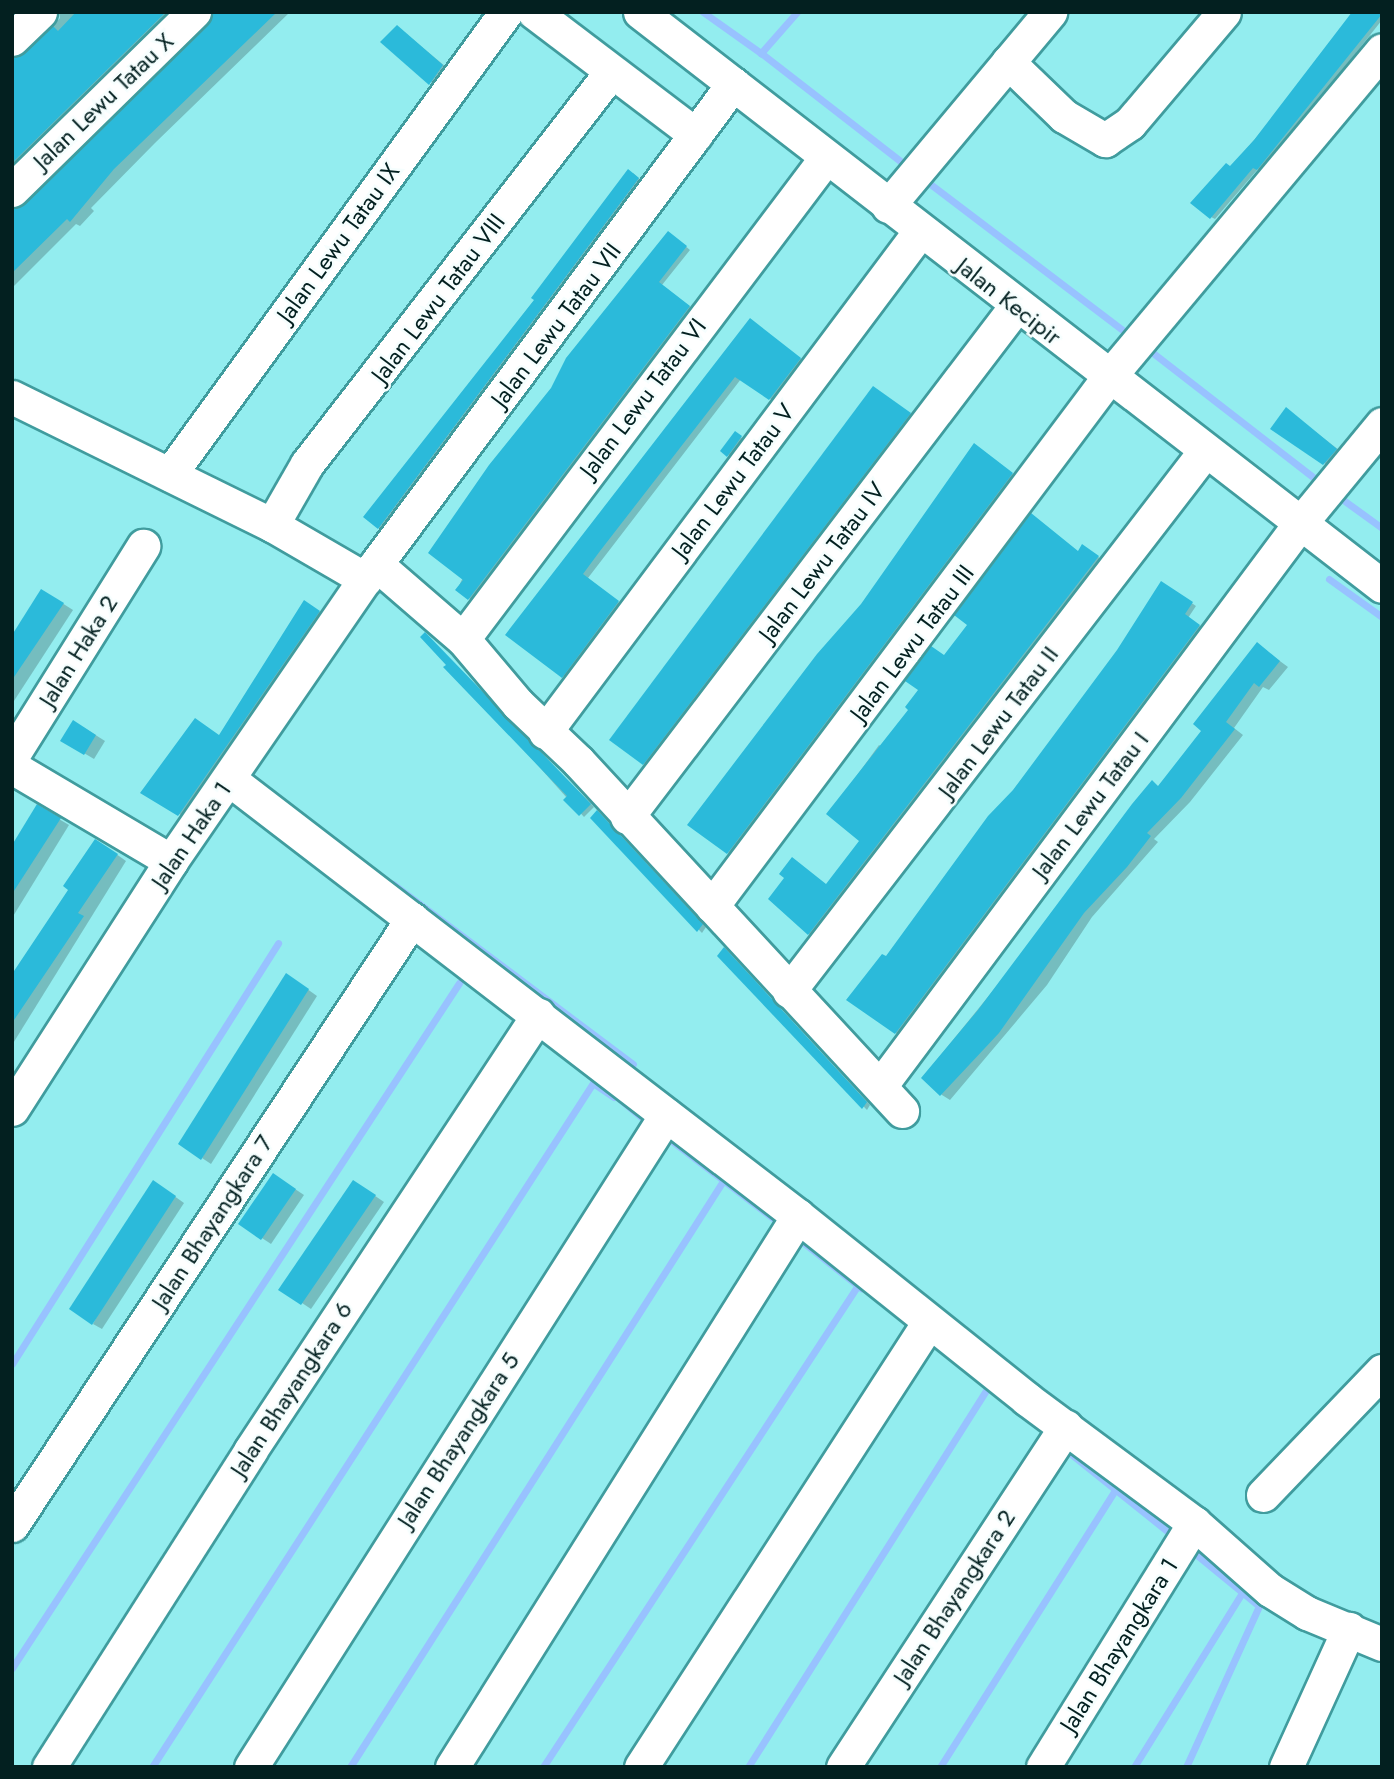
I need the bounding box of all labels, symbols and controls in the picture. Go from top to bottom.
street label: Jalan Lewu Tatau X [27,27,179,175]
street label: Jalan Lewu Tatau IX [271,158,405,328]
street label: Jalan Lewu Tatau VIII [365,208,511,388]
street label: Jalan Lewu Tatau VII [485,237,627,413]
street label: Jalan Kecipir [951,251,1067,351]
street label: Jalan Lewu Tatau VI [574,313,712,483]
street label: Jalan Lewu Tatau V [665,398,801,564]
street label: Jalan Lewu Tatau IV [753,477,891,647]
street label: Jalan Lewu Tatau III [844,559,980,727]
street label: Jalan Haka 2 [32,590,124,712]
street label: Jalan Lewu Tatau II [932,641,1064,803]
street label: Jalan Lewu Tatau I [1025,726,1155,884]
street label: Jalan Haka 1 [145,776,237,894]
street label: Jalan Bhayangkara 7 [145,1130,279,1314]
street label: Jalan Bhayangkara 6 [224,1296,358,1482]
street label: Jalan Bhayangkara 5 [391,1347,525,1533]
street label: Jalan Bhayangkara 2 [887,1504,1021,1690]
street label: Jalan Bhayangkara 1 [1054,1553,1184,1737]

